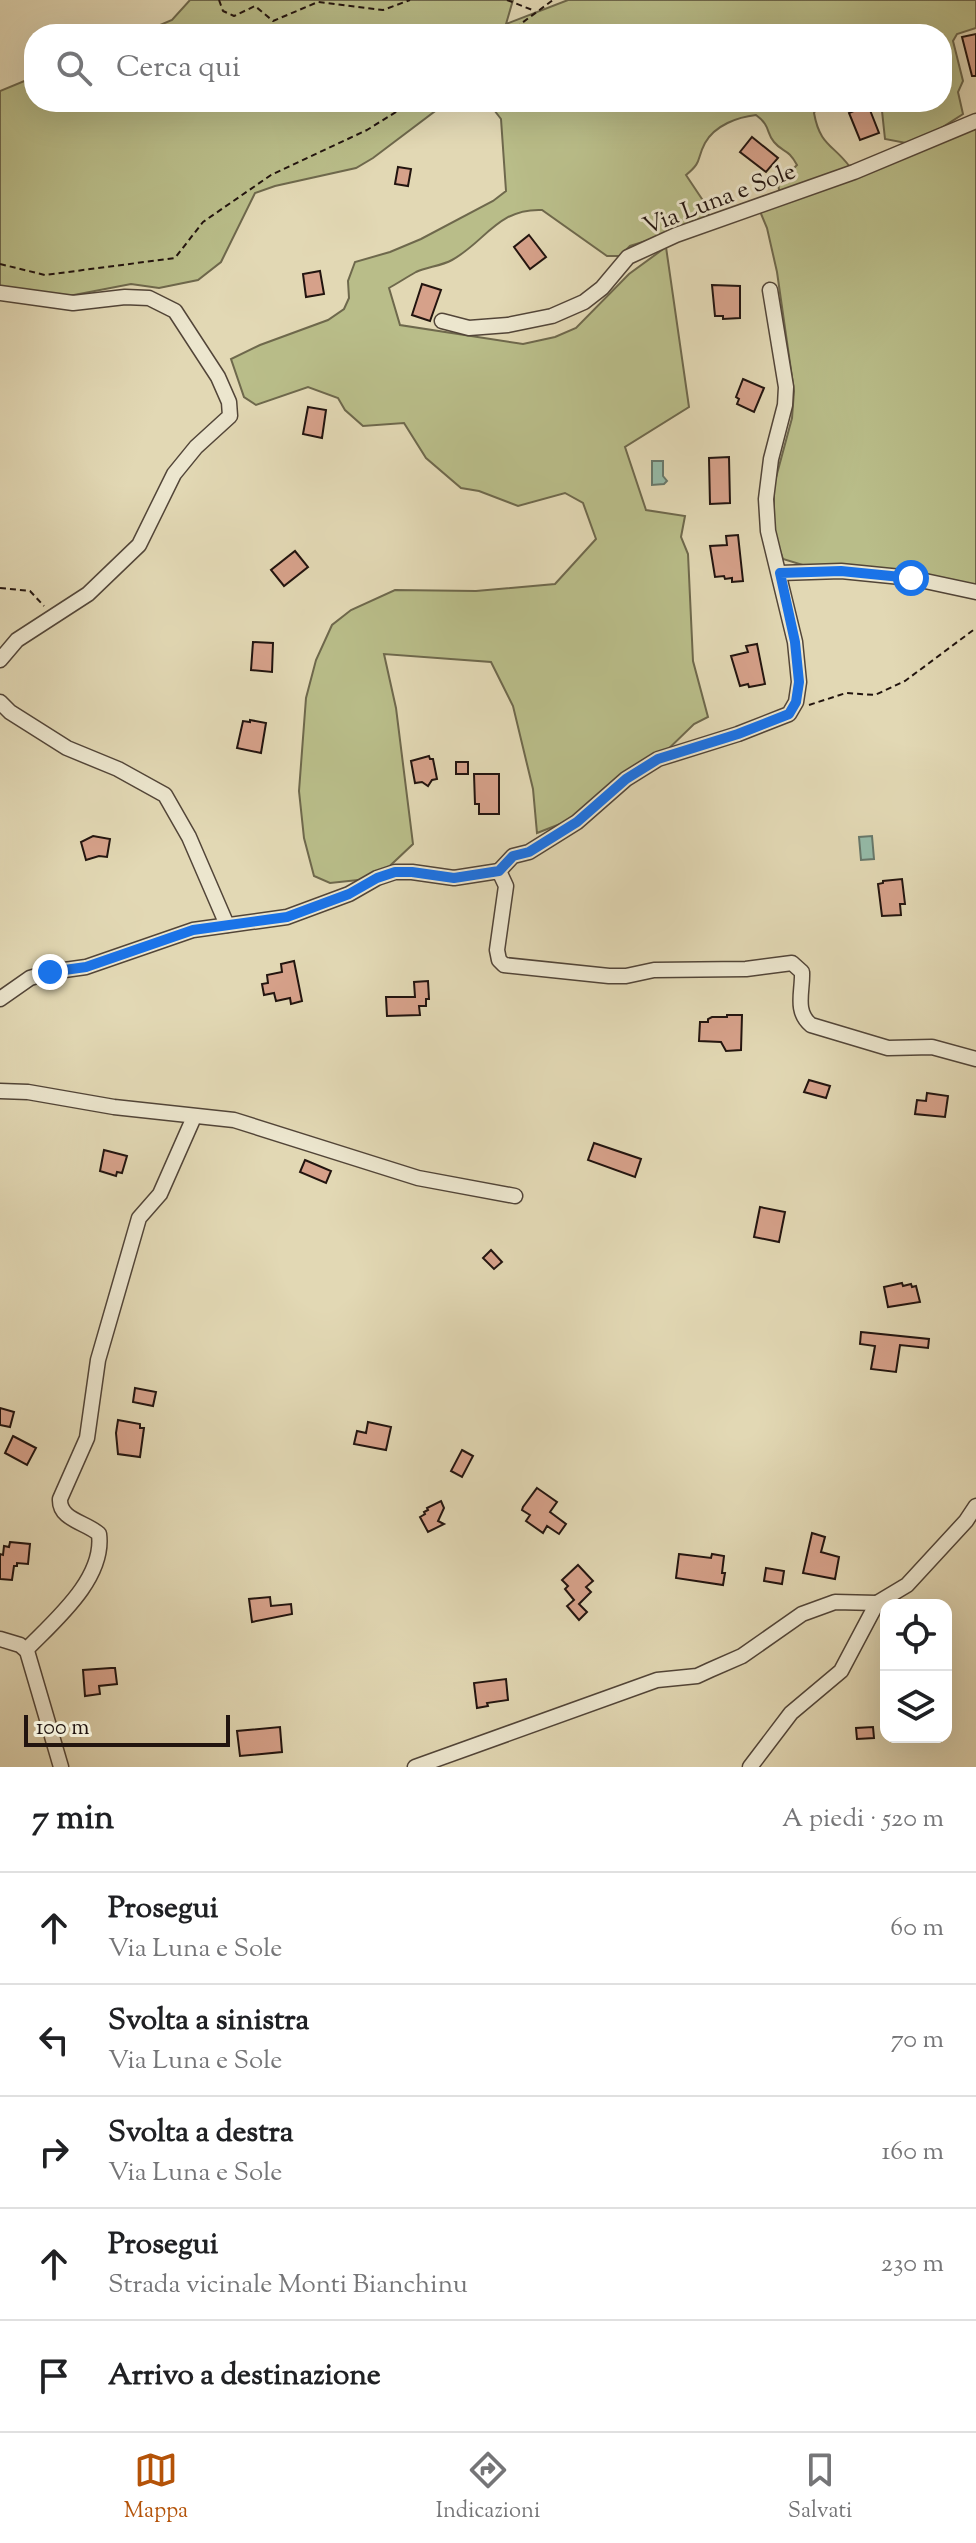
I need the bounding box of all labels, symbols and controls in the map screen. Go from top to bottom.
search box [24,24,952,112]
icon: search [52,46,96,90]
text: Cerca qui [116,47,241,90]
street label: Via Luna e Sole [639,155,801,245]
route start [893,560,929,596]
route end [32,954,68,990]
map controls [880,1599,952,1743]
button: locate [880,1599,952,1671]
button: layers [880,1671,952,1743]
scale bar [24,1711,230,1747]
text: 100 m [36,1713,89,1745]
text: 7 min [32,1795,114,1844]
text: A piedi · 520 m [782,1801,944,1838]
text: Prosegui [108,1888,218,1931]
icon: ahead [32,1906,76,1950]
text: 60 m [890,1910,944,1947]
text: Via Luna e Sole [108,1931,282,1968]
text: Svolta a sinistra [108,2000,309,2043]
icon: left [32,2018,76,2062]
text: 70 m [891,2022,944,2059]
text: Via Luna e Sole [108,2043,282,2080]
text: Svolta a destra [108,2112,294,2155]
icon: right [32,2130,76,2174]
text: 160 m [881,2134,944,2171]
text: Via Luna e Sole [108,2155,282,2192]
text: Prosegui [108,2224,218,2267]
icon: ahead [32,2242,76,2286]
text: 230 m [881,2246,944,2283]
text: Strada vicinale Monti Bianchinu [108,2267,468,2304]
icon: arrive [32,2354,76,2398]
text: Arrivo a destinazione [108,2355,381,2398]
tab: Mappa [124,2448,188,2528]
tab: Indicazioni [436,2448,540,2528]
tab: Salvati [788,2448,852,2528]

